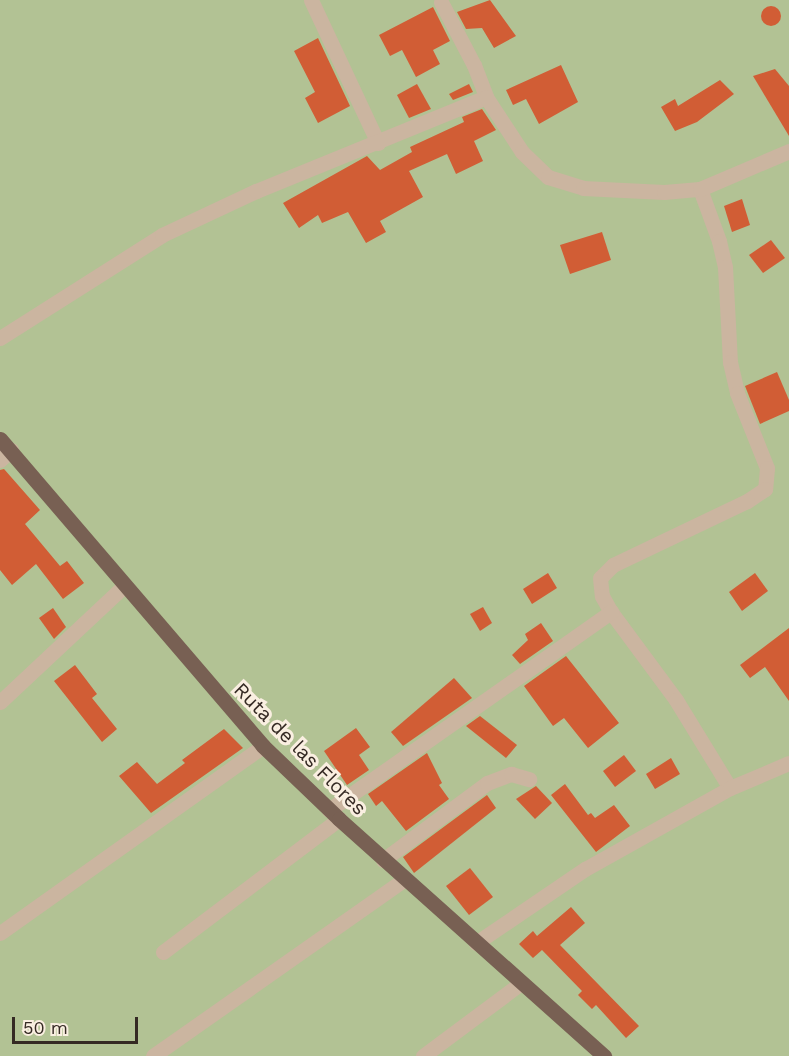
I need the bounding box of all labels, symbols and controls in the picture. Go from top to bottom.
street label: Ruta de las Flores [229,678,371,820]
scale bar [15,1005,141,1043]
text: 50 m [23,1017,68,1038]

